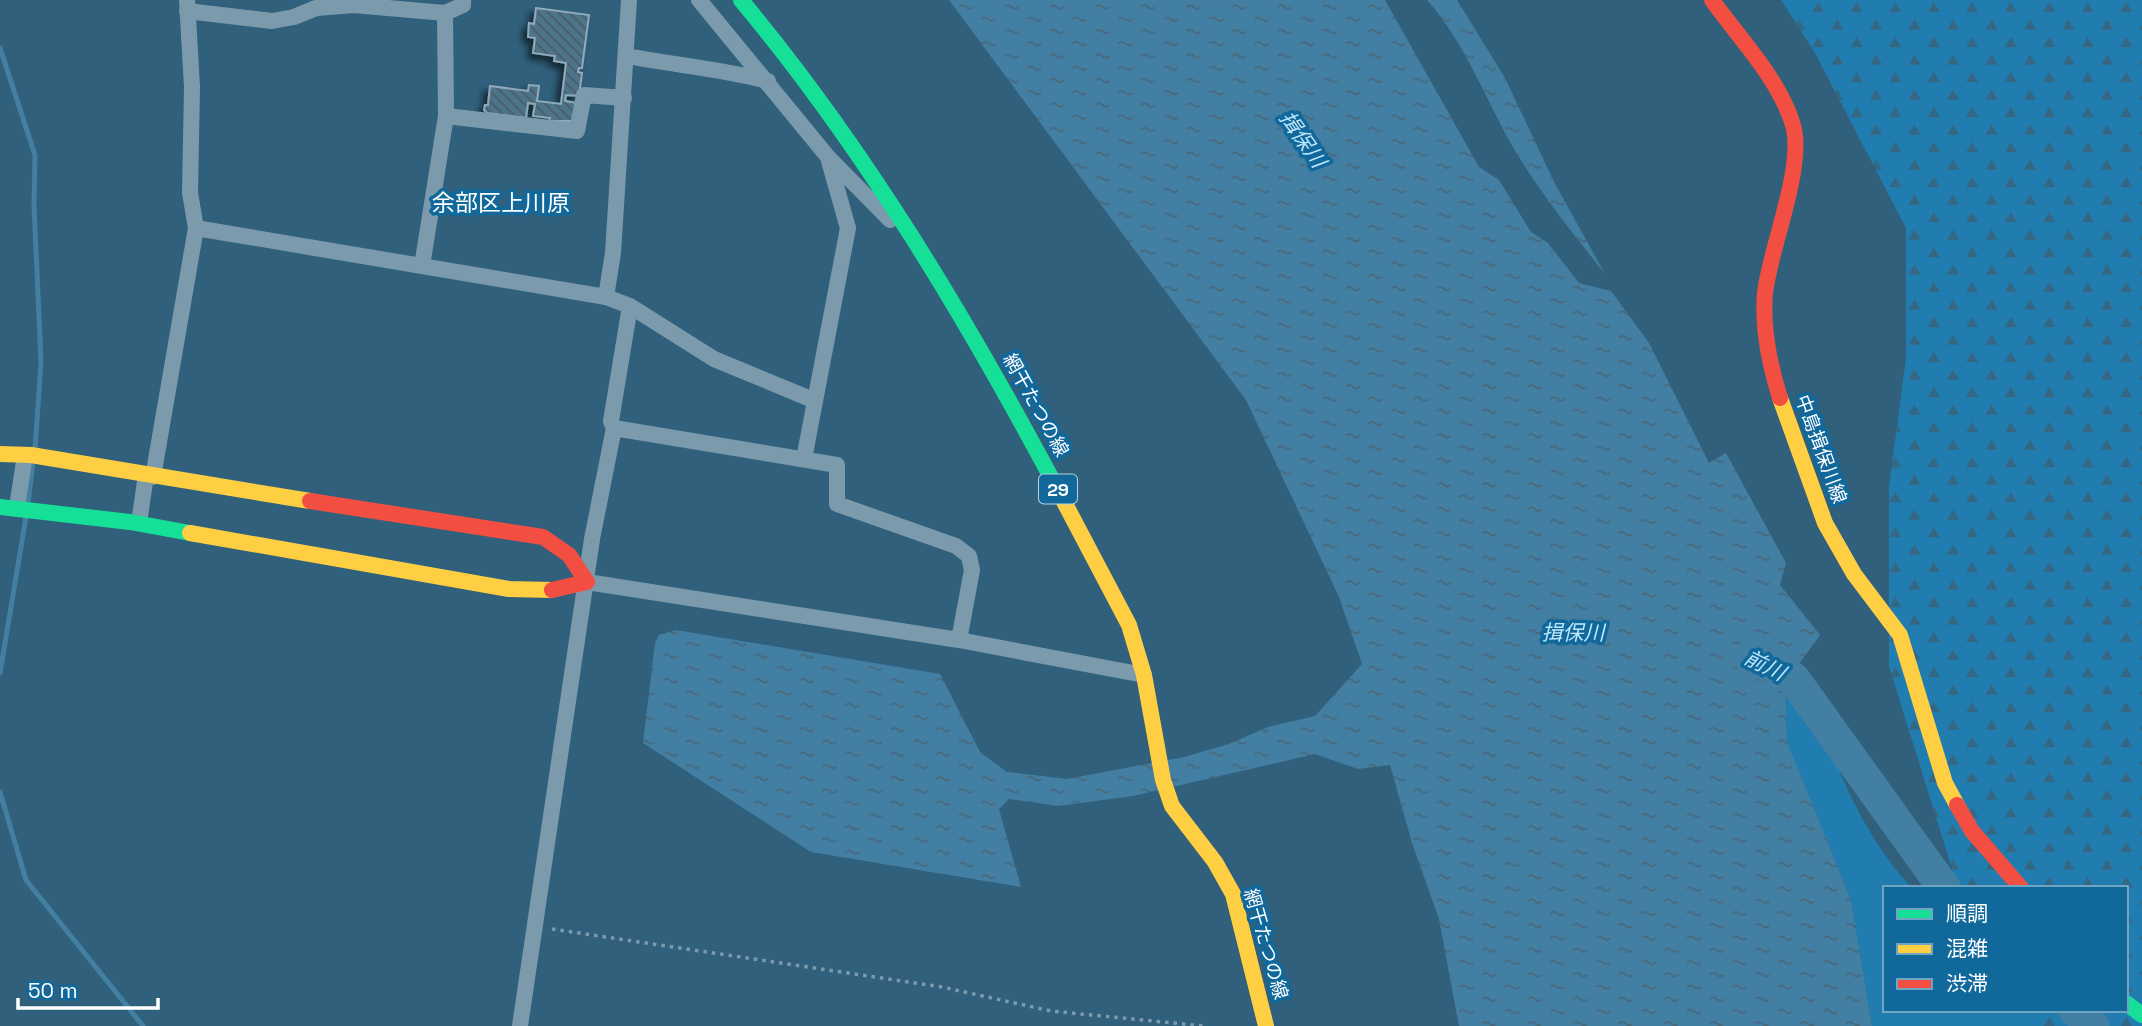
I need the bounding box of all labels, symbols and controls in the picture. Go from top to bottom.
water label: 揖保川 [1274,105,1333,174]
district label: 余部区上川原 [432,188,570,218]
street label: 網干たつの線 [997,349,1075,461]
street label: 中島揖保川線 [1790,391,1852,507]
road number: 29 [1039,475,1077,504]
water label: 揖保川 [1542,619,1606,646]
water label: 前川 [1740,644,1792,687]
street label: 網干たつの線 [1238,886,1294,1002]
legend [1883,886,2128,1012]
text: 順調 [1946,900,1988,927]
text: 混雑 [1946,935,1988,962]
scale bar [18,967,158,1011]
text: 渋滞 [1946,970,1988,997]
text: 50 m [28,977,78,1004]

